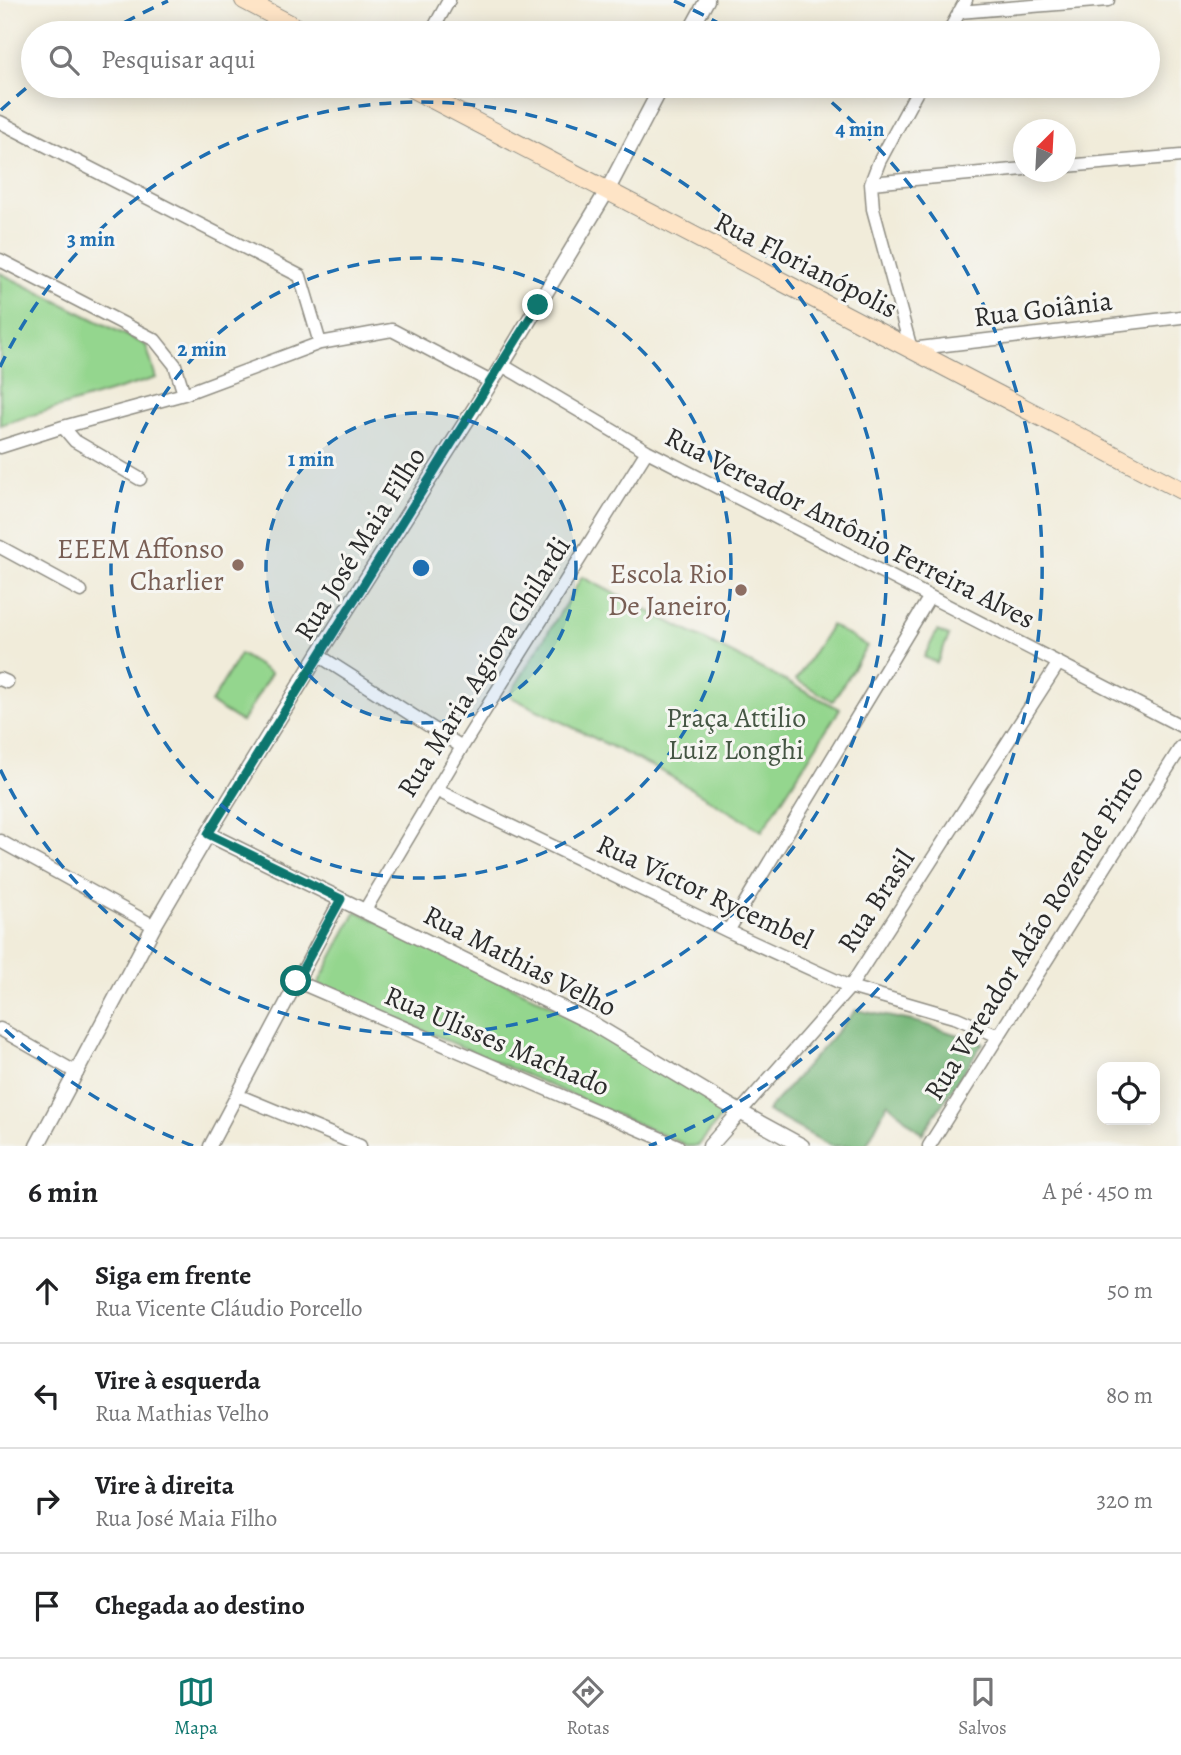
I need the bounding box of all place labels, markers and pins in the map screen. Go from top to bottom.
place label: EEEM Affonso Charlier [57,530,224,600]
place label: Escola Rio De Janeiro [608,555,727,625]
centre of rings [409,556,433,580]
marker: EEEM Affonso Charlier [230,557,246,573]
marker: Escola Rio De Janeiro [733,582,749,598]

